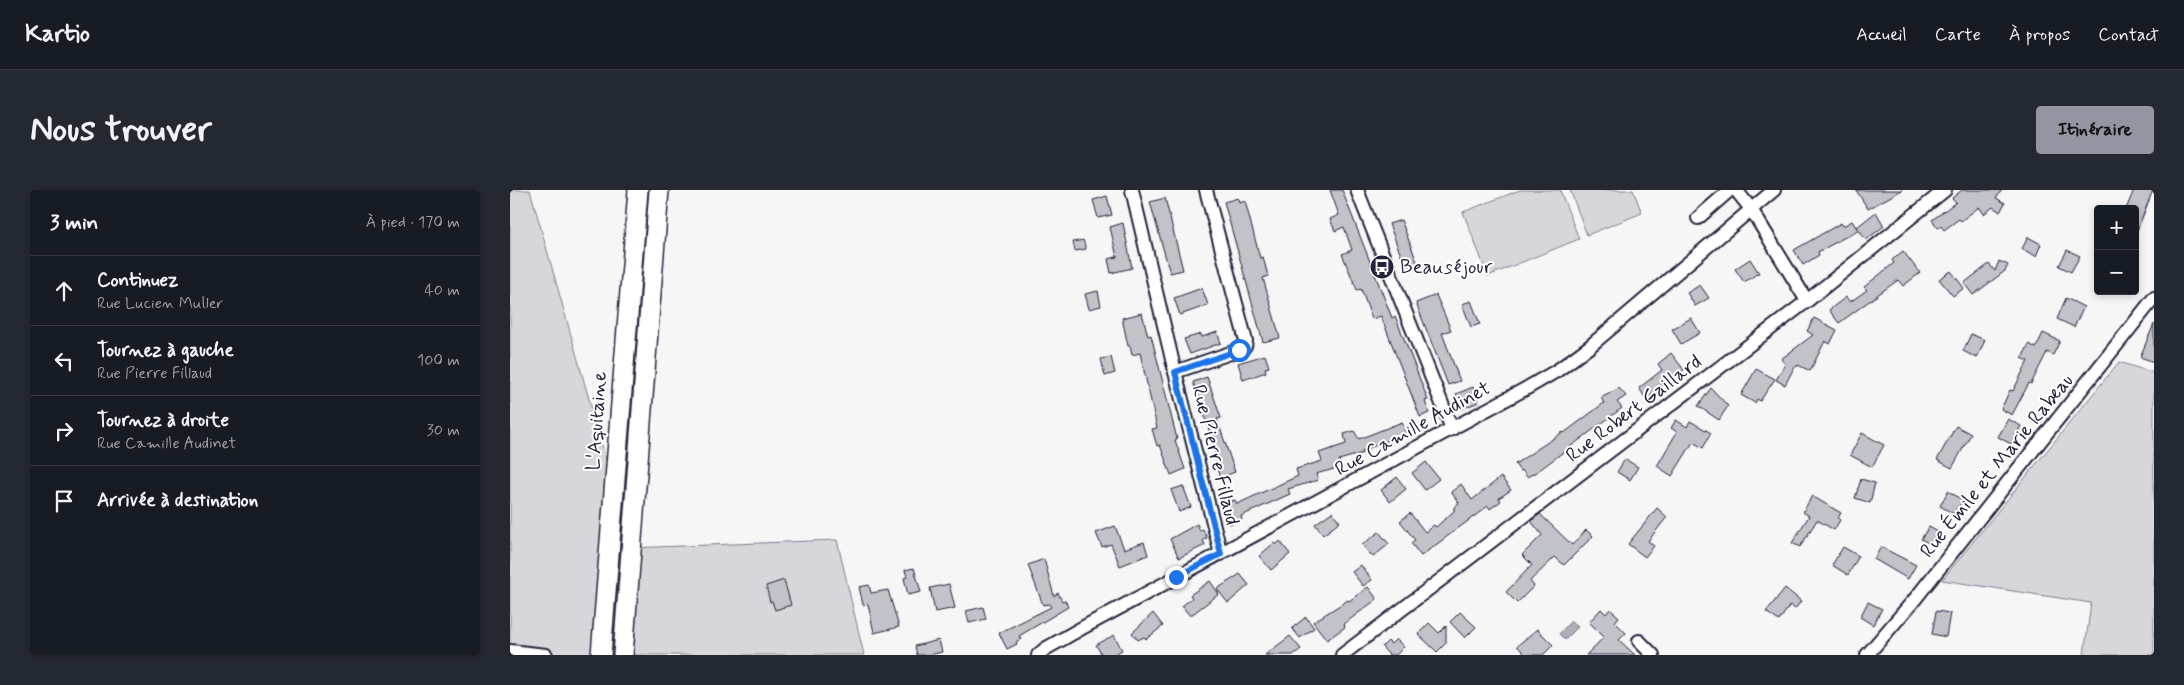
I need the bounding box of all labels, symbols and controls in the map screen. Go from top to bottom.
text: Kartio [25,19,90,50]
text: Accueil [1856,23,1907,47]
text: Carte [1935,23,1981,47]
text: À propos [2009,23,2070,47]
text: Contact [2098,23,2159,47]
button: Itinéraire [2036,106,2154,154]
text: Nous trouver [30,107,212,153]
map controls [2094,205,2139,295]
button: + [2094,205,2139,250]
text: 3 min [50,209,98,237]
text: À pied · 170 m [366,212,460,233]
button: − [2094,250,2139,295]
bus stop icon: Beauséjour [1369,254,1395,280]
place label: Beauséjour [1400,254,1493,281]
text: Continuez [97,268,178,293]
icon: ahead [50,277,78,305]
text: 40 m [424,280,460,301]
text: Rue Lucien Muller [97,293,223,314]
text: Tournez à gauche [97,338,234,363]
route start [1228,339,1251,362]
icon: left [50,347,78,375]
street label: Rue Robert Gaillard [1560,349,1708,469]
text: 100 m [417,350,460,371]
text: Rue Pierre Fillaud [97,363,212,384]
street label: Rue Émile et Marie Rabeau [1914,368,2080,564]
street label: L'Aquitaine [580,371,614,471]
street label: Rue Camille Audinet [1330,375,1496,483]
street label: Rue Pierre Fillaud [1184,382,1246,528]
text: Tournez à droite [97,408,229,433]
icon: right [50,417,78,445]
text: 30 m [427,420,460,441]
text: Rue Camille Audinet [97,433,236,454]
icon: arrive [50,487,78,515]
text: Arrivée à destination [97,488,258,513]
route end [1165,566,1188,589]

